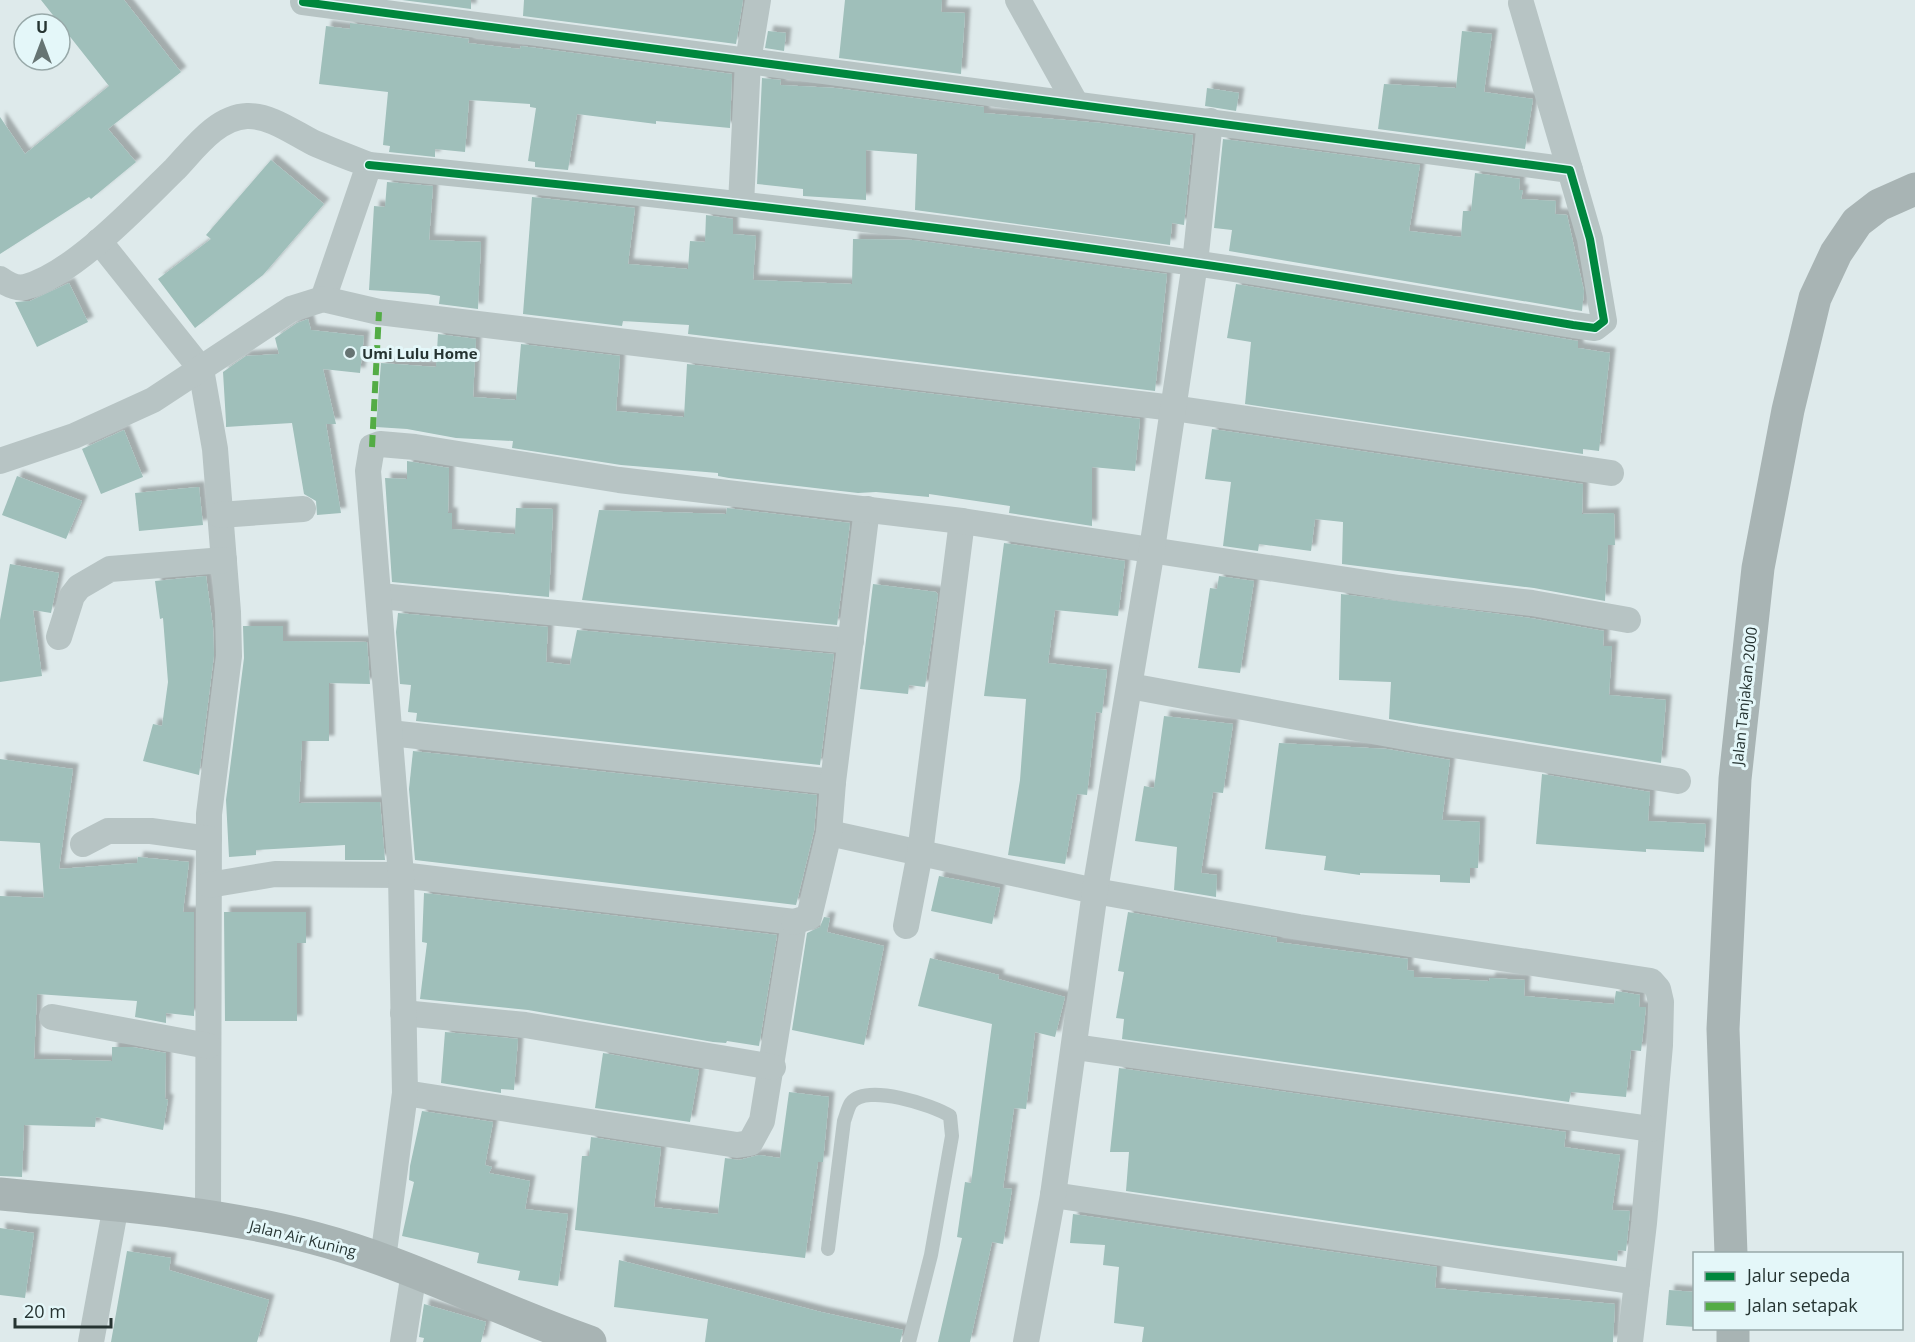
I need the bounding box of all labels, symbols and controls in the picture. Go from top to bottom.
north arrow [12,12,72,72]
text: U [36,16,48,38]
place label: Umi Lulu Home [362,343,478,363]
marker: Umi Lulu Home [343,346,357,360]
street label: Jalan Tanjakan 2000 [1727,626,1761,768]
street label: Jalan Air Kuning [245,1215,359,1261]
legend [1693,1252,1903,1330]
text: Jalur sepeda [1745,1263,1850,1287]
scale bar [15,1291,111,1329]
text: Jalan setapak [1745,1293,1858,1317]
text: 20 m [24,1299,66,1323]

